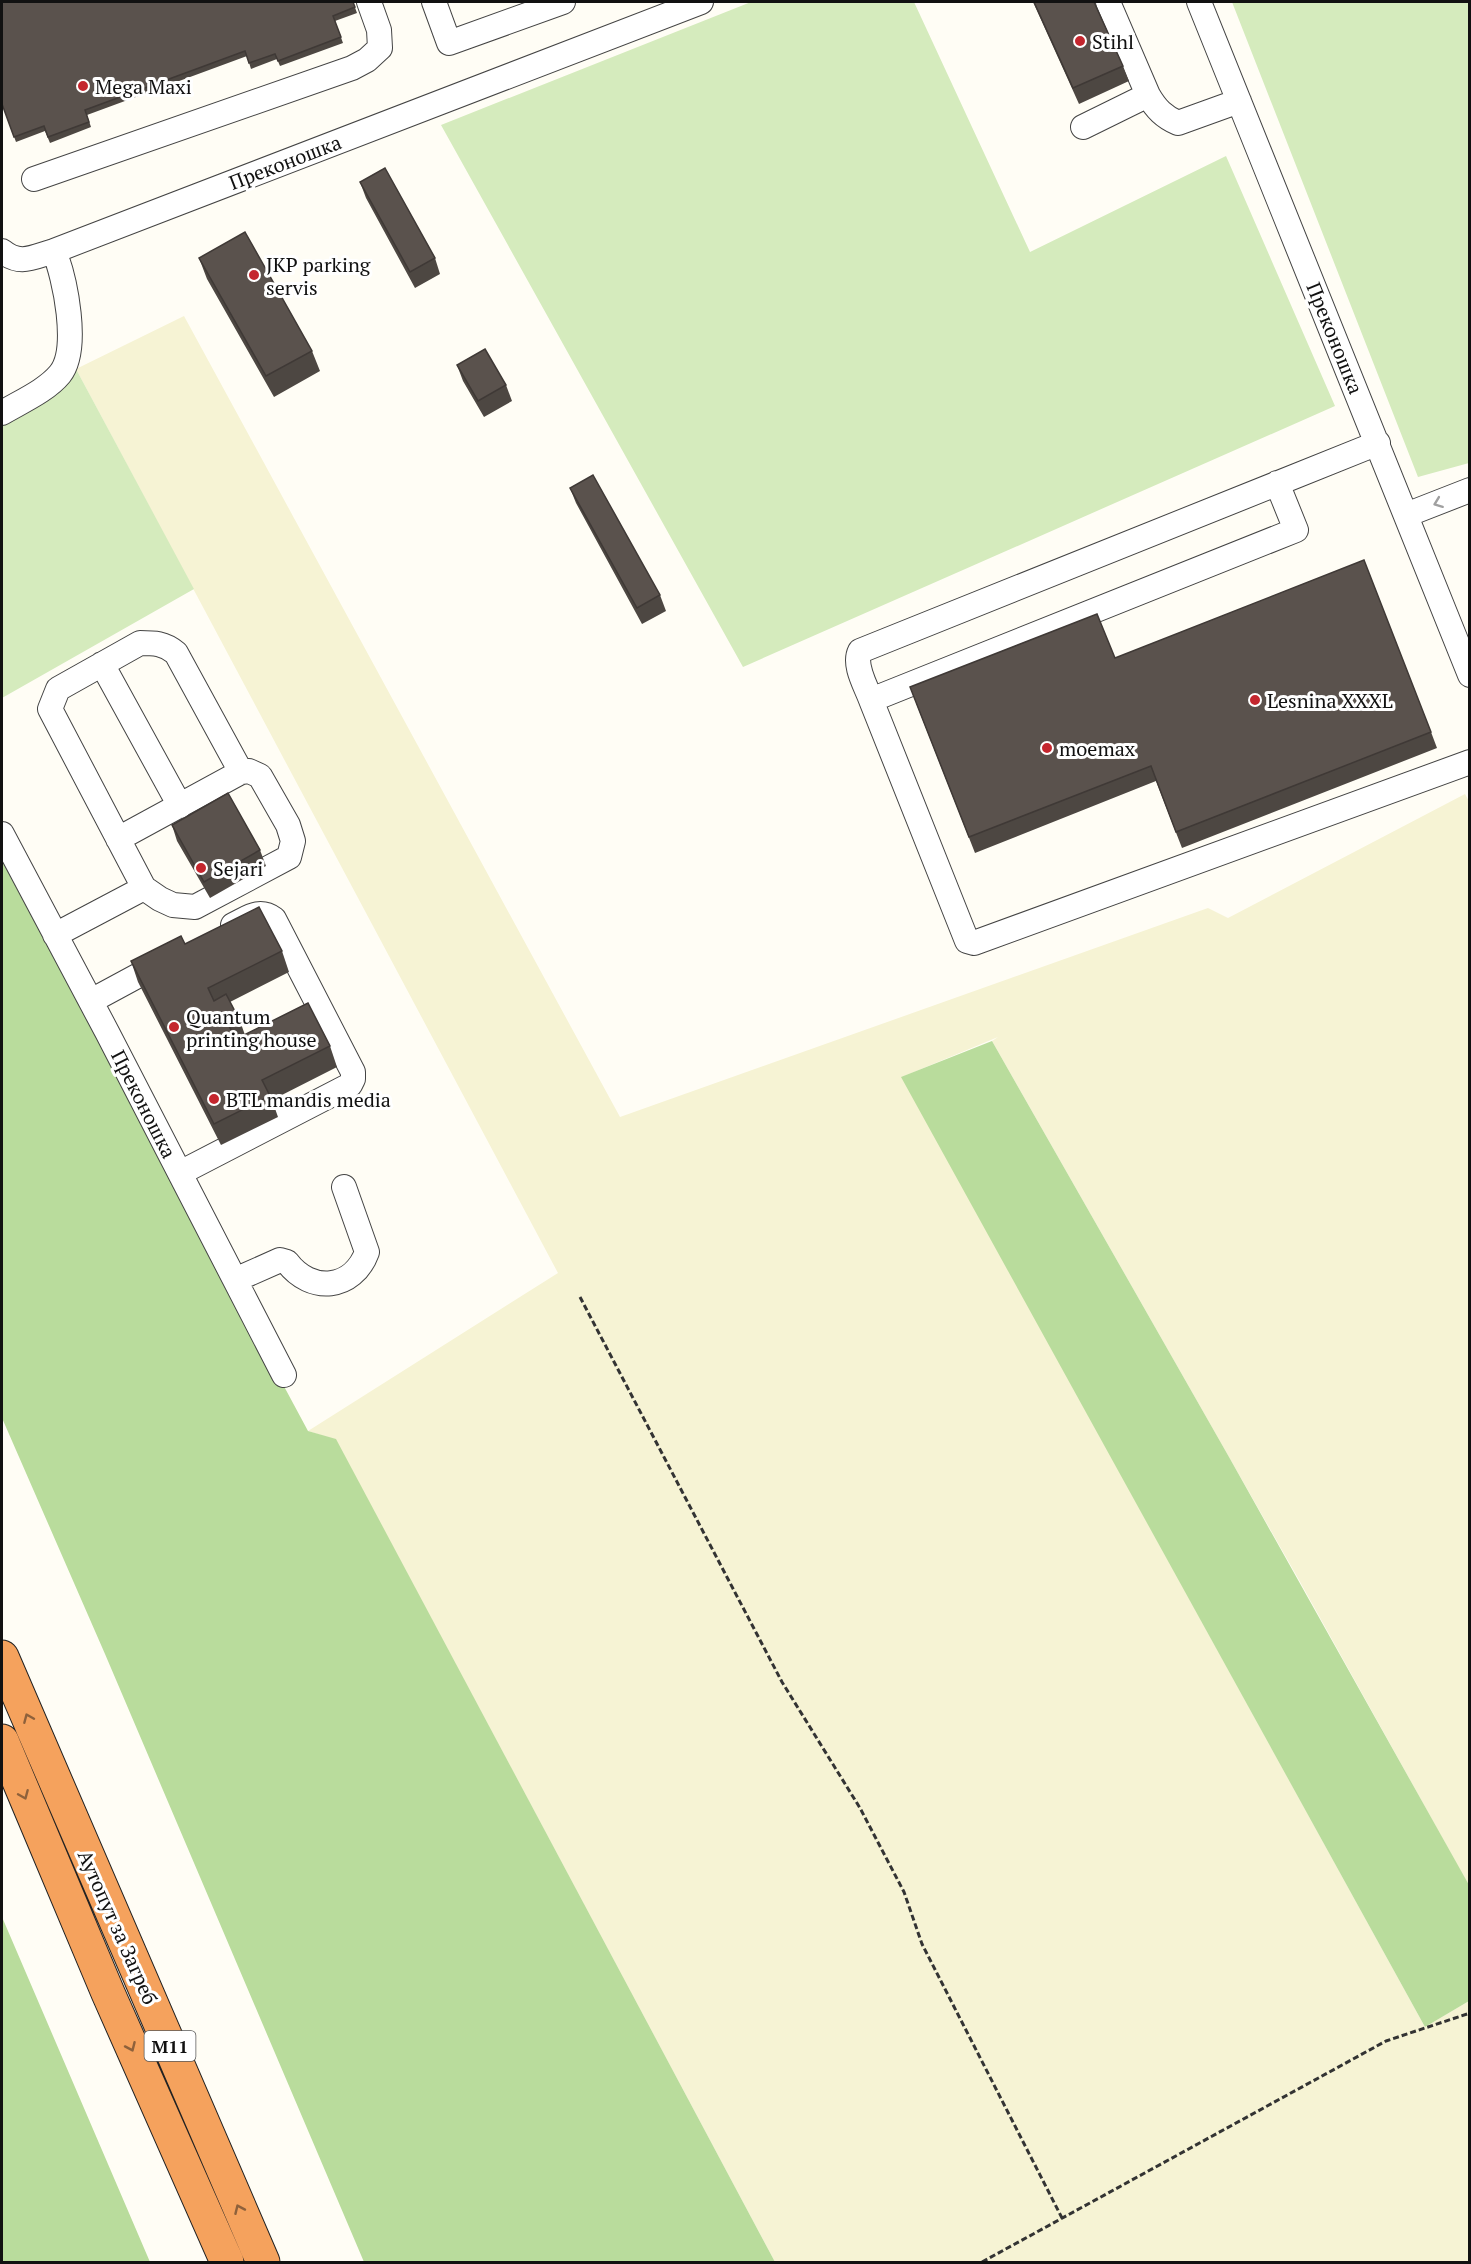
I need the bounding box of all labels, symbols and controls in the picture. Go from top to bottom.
place label: Stihl [1092,28,1134,55]
marker: Stihl [1073,34,1087,48]
place label: Mega Maxi [95,73,192,100]
marker: Mega Maxi [76,79,90,93]
street label: Преконошка [225,128,345,196]
place label: JKP parking servis [266,251,371,301]
marker: JKP parking servis [247,268,261,282]
street label: Преконошка [1300,278,1370,398]
one-way arrow [1433,496,1444,508]
place label: Lesnina XXXL [1267,687,1393,714]
marker: Lesnina XXXL [1248,693,1262,707]
place label: moemax [1059,735,1136,762]
marker: moemax [1040,741,1054,755]
place label: Sejari [213,855,263,882]
marker: Sejari [194,861,208,875]
place label: Quantum printing house [186,1003,317,1053]
marker: Quantum printing house [167,1020,181,1034]
street label: Преконошка [105,1045,183,1163]
place label: BTL mandis media [226,1086,391,1113]
marker: BTL mandis media [207,1092,221,1106]
one-way arrow [23,1714,35,1725]
one-way arrow [17,1788,29,1799]
street label: Аутопут за Загреб [72,1845,164,2009]
road number: M11 [144,2031,195,2061]
one-way arrow [124,2040,136,2051]
one-way arrow [235,2204,247,2215]

